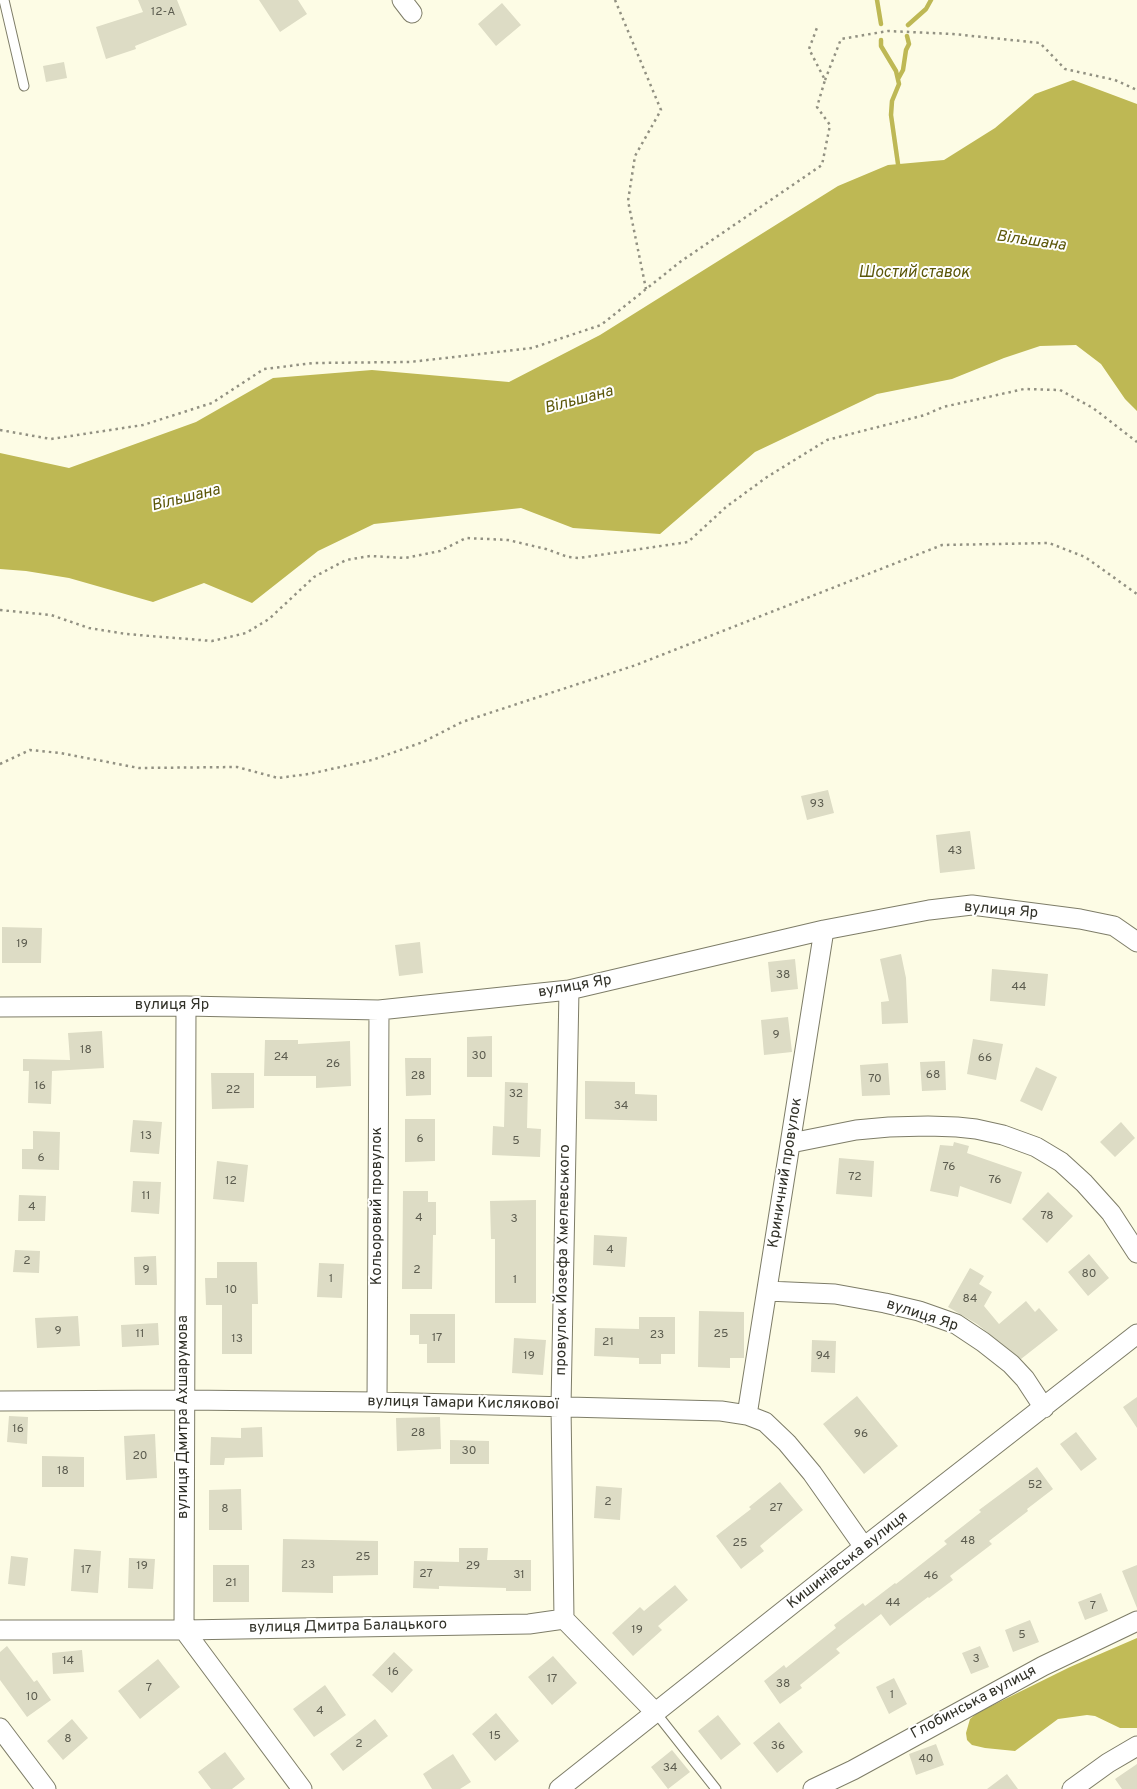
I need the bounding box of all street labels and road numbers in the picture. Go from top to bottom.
street label: вулиця Яр [963,899,1039,923]
street label: вулиця Яр [537,972,613,1002]
street label: вулиця Яр [135,997,209,1015]
street label: Криничний провулок [765,1096,807,1250]
street label: Кольоровий провулок [369,1127,387,1285]
street label: провулок Йозефа Хмелевського [553,1144,575,1376]
street label: вулиця Яр [884,1296,960,1336]
street label: вулиця Дмитра Ахшарумова [175,1315,193,1519]
street label: вулиця Тамари Кислякової [367,1393,559,1415]
street label: Кишинівська вулиця [784,1508,912,1614]
street label: вулиця Дмитра Балацького [249,1616,447,1638]
street label: Глобинська вулиця [908,1662,1040,1744]

